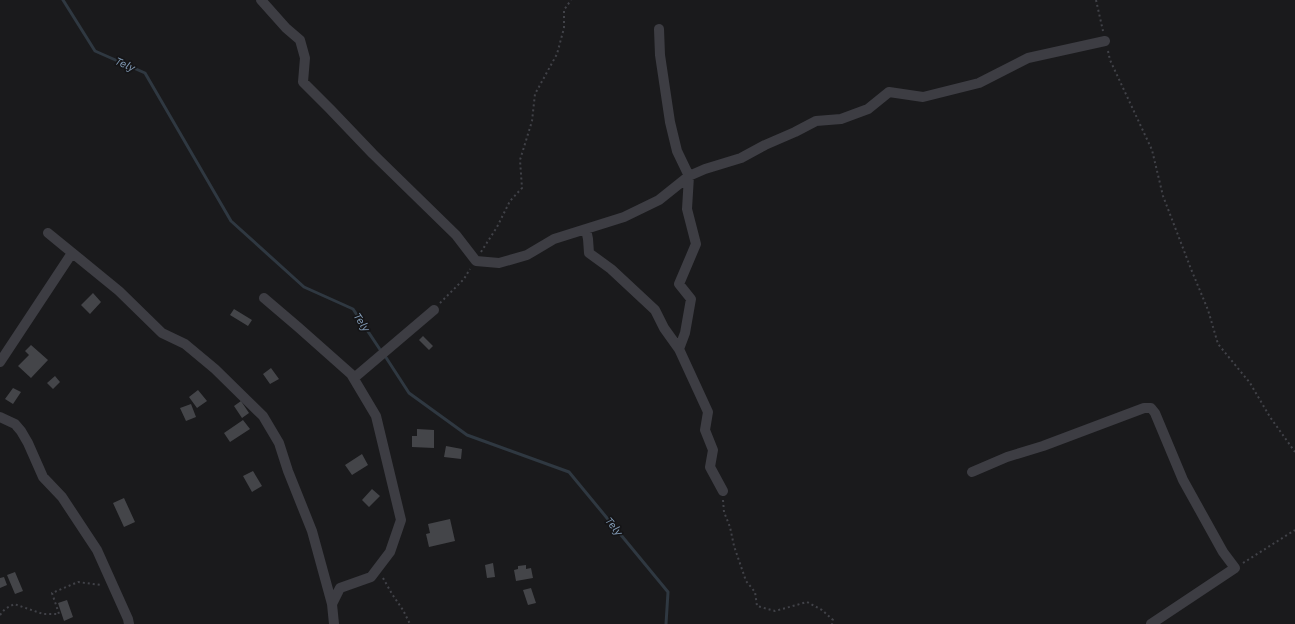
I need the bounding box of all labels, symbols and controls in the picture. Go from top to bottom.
water label: Tely [113,54,138,75]
water label: Tely [350,310,373,336]
water label: Tely [602,514,626,539]

